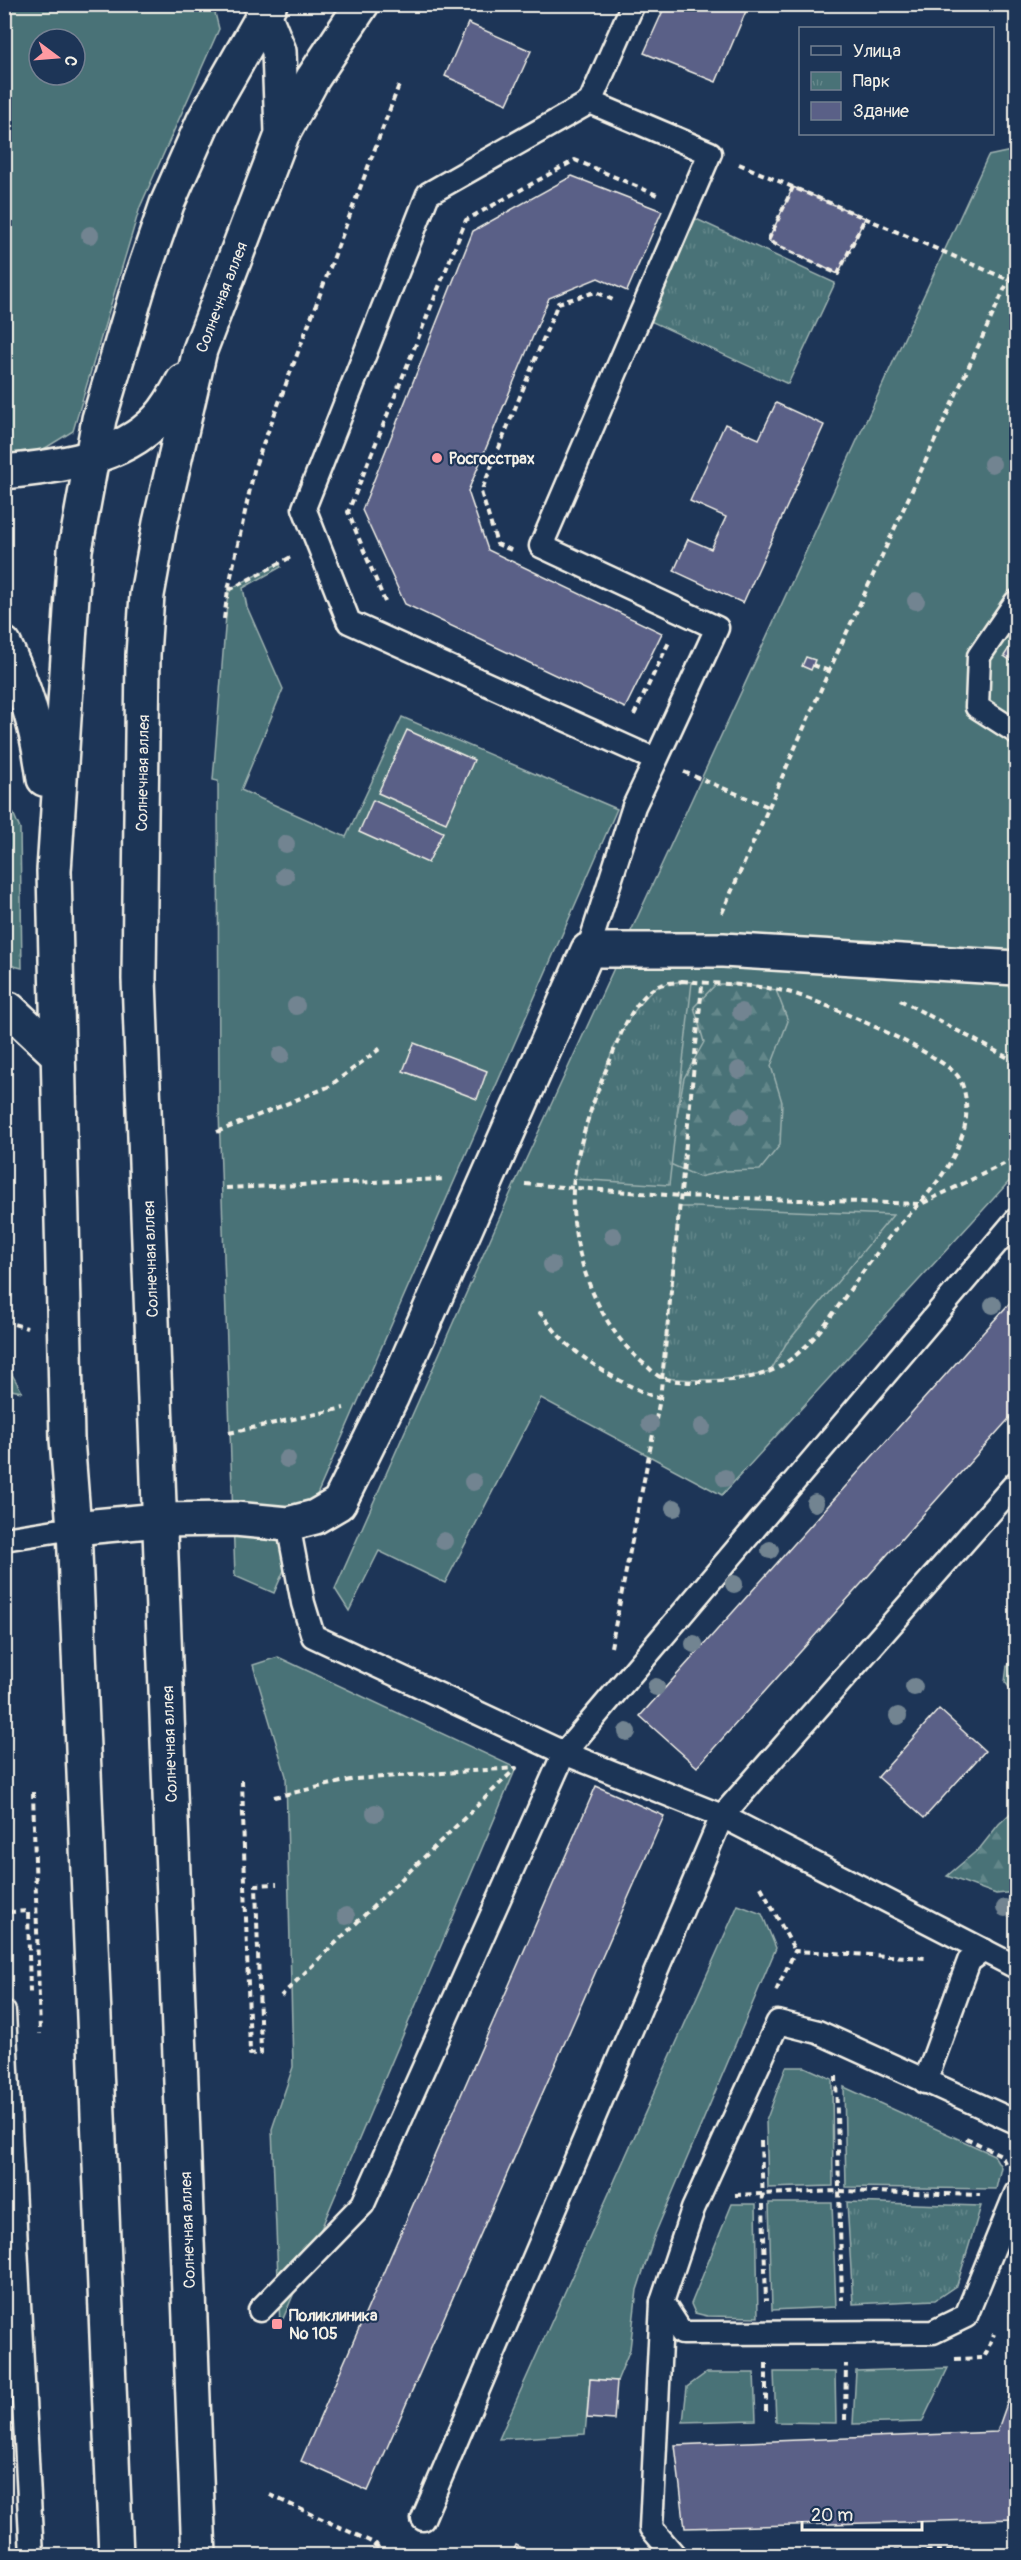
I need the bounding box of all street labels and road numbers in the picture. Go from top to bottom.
street label: Солнечная аллея [192,239,252,356]
street label: Солнечная аллея [132,714,154,832]
street label: Солнечная аллея [139,1200,163,1318]
street label: Солнечная аллея [158,1685,182,1803]
street label: Солнечная аллея [176,2171,200,2289]

